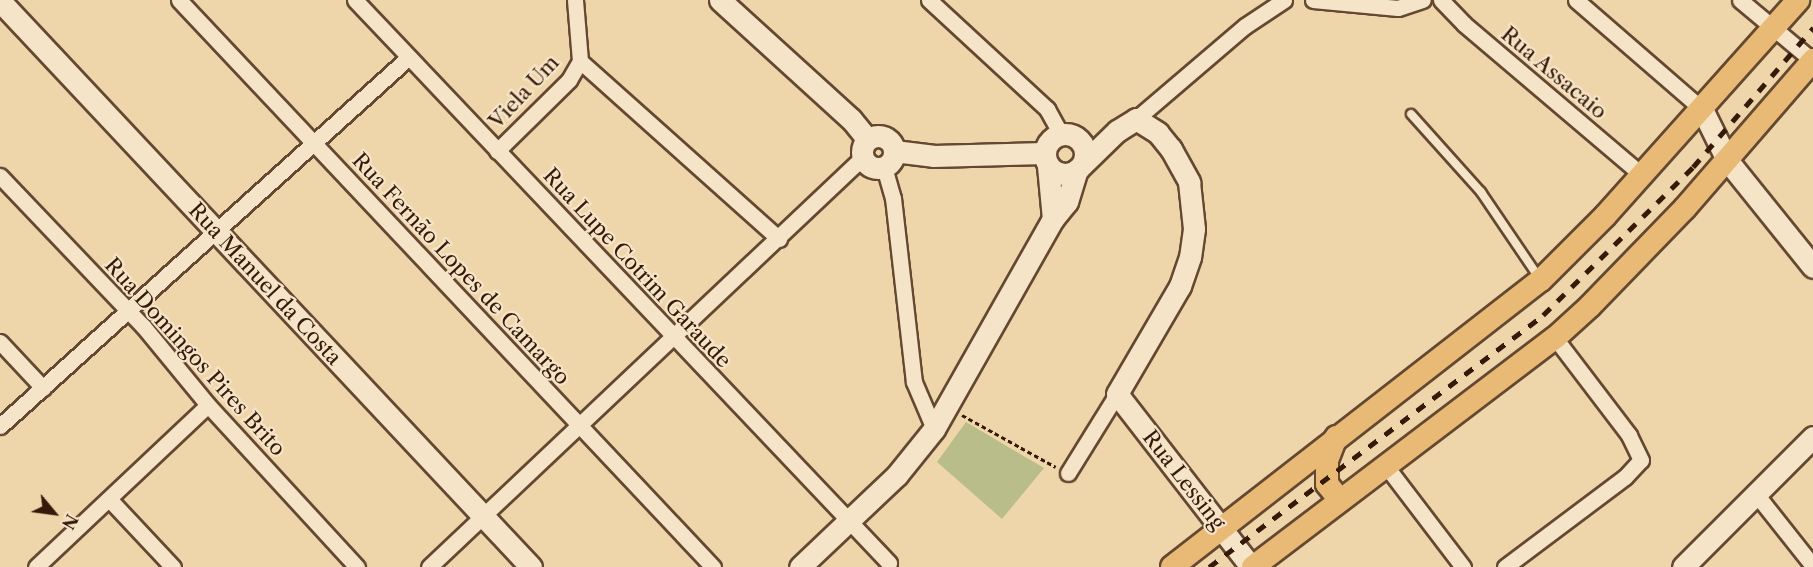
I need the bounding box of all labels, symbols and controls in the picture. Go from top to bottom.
street label: Rua Assacaio [1496,21,1612,125]
street label: Viela Um [484,50,564,134]
street label: Rua Fernão Lopes de Camargo [347,148,575,390]
street label: Rua Lupe Cotrim Garaude [538,163,736,373]
street label: Rua Manuel da Costa [183,198,347,370]
street label: Rua Domingos Pires Brito [99,253,291,461]
street label: Rua Lessing [1137,425,1231,535]
north arrow [24,483,84,543]
text: N [58,511,82,533]

